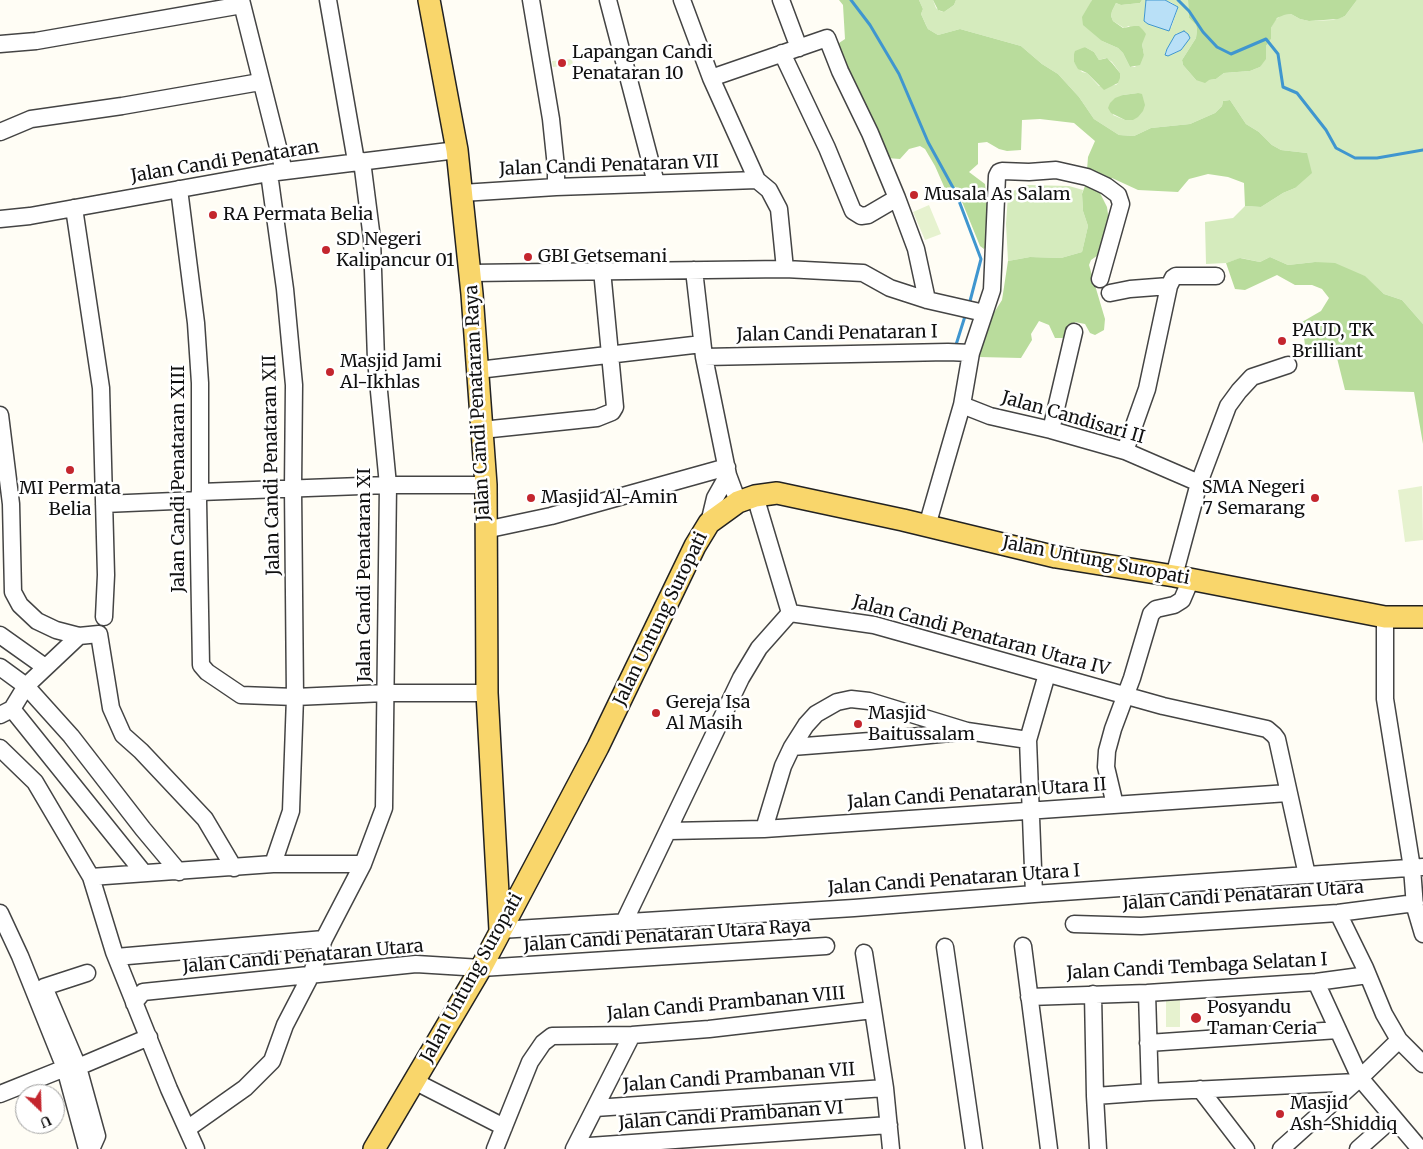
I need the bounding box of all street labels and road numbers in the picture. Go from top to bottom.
street label: Jalan Candi Penataran [129,136,321,188]
street label: Jalan Candi Penataran VII [499,151,719,181]
street label: Jalan Candi Penataran Raya [461,284,495,522]
street label: Jalan Candi Penataran I [736,321,938,347]
street label: Jalan Candi Penataran XII [259,354,285,576]
street label: Jalan Candi Penataran XIII [168,365,190,593]
street label: Jalan Candisari II [999,387,1147,449]
street label: Jalan Candi Penataran XI [354,468,376,682]
street label: Jalan Untung Suropati [610,529,712,709]
street label: Jalan Untung Suropati [1000,532,1192,590]
street label: Jalan Candi Penataran Utara IV [850,591,1112,681]
street label: Jalan Candi Penataran Utara II [847,774,1107,814]
street label: Jalan Candi Penataran Utara I [827,860,1081,900]
street label: Jalan Candi Penataran Utara [1122,877,1364,915]
street label: Jalan Untung Suropati [416,889,528,1067]
street label: Jalan Candi Penataran Utara Raya [523,915,811,957]
street label: Jalan Candi Penataran Utara [182,936,424,978]
street label: Jalan Candi Tembaga Selatan I [1066,949,1328,985]
street label: Jalan Candi Prambanan VIII [606,983,846,1025]
street label: Jalan Candi Prambanan VII [622,1059,856,1097]
street label: Jalan Candi Prambanan VI [618,1097,844,1135]

